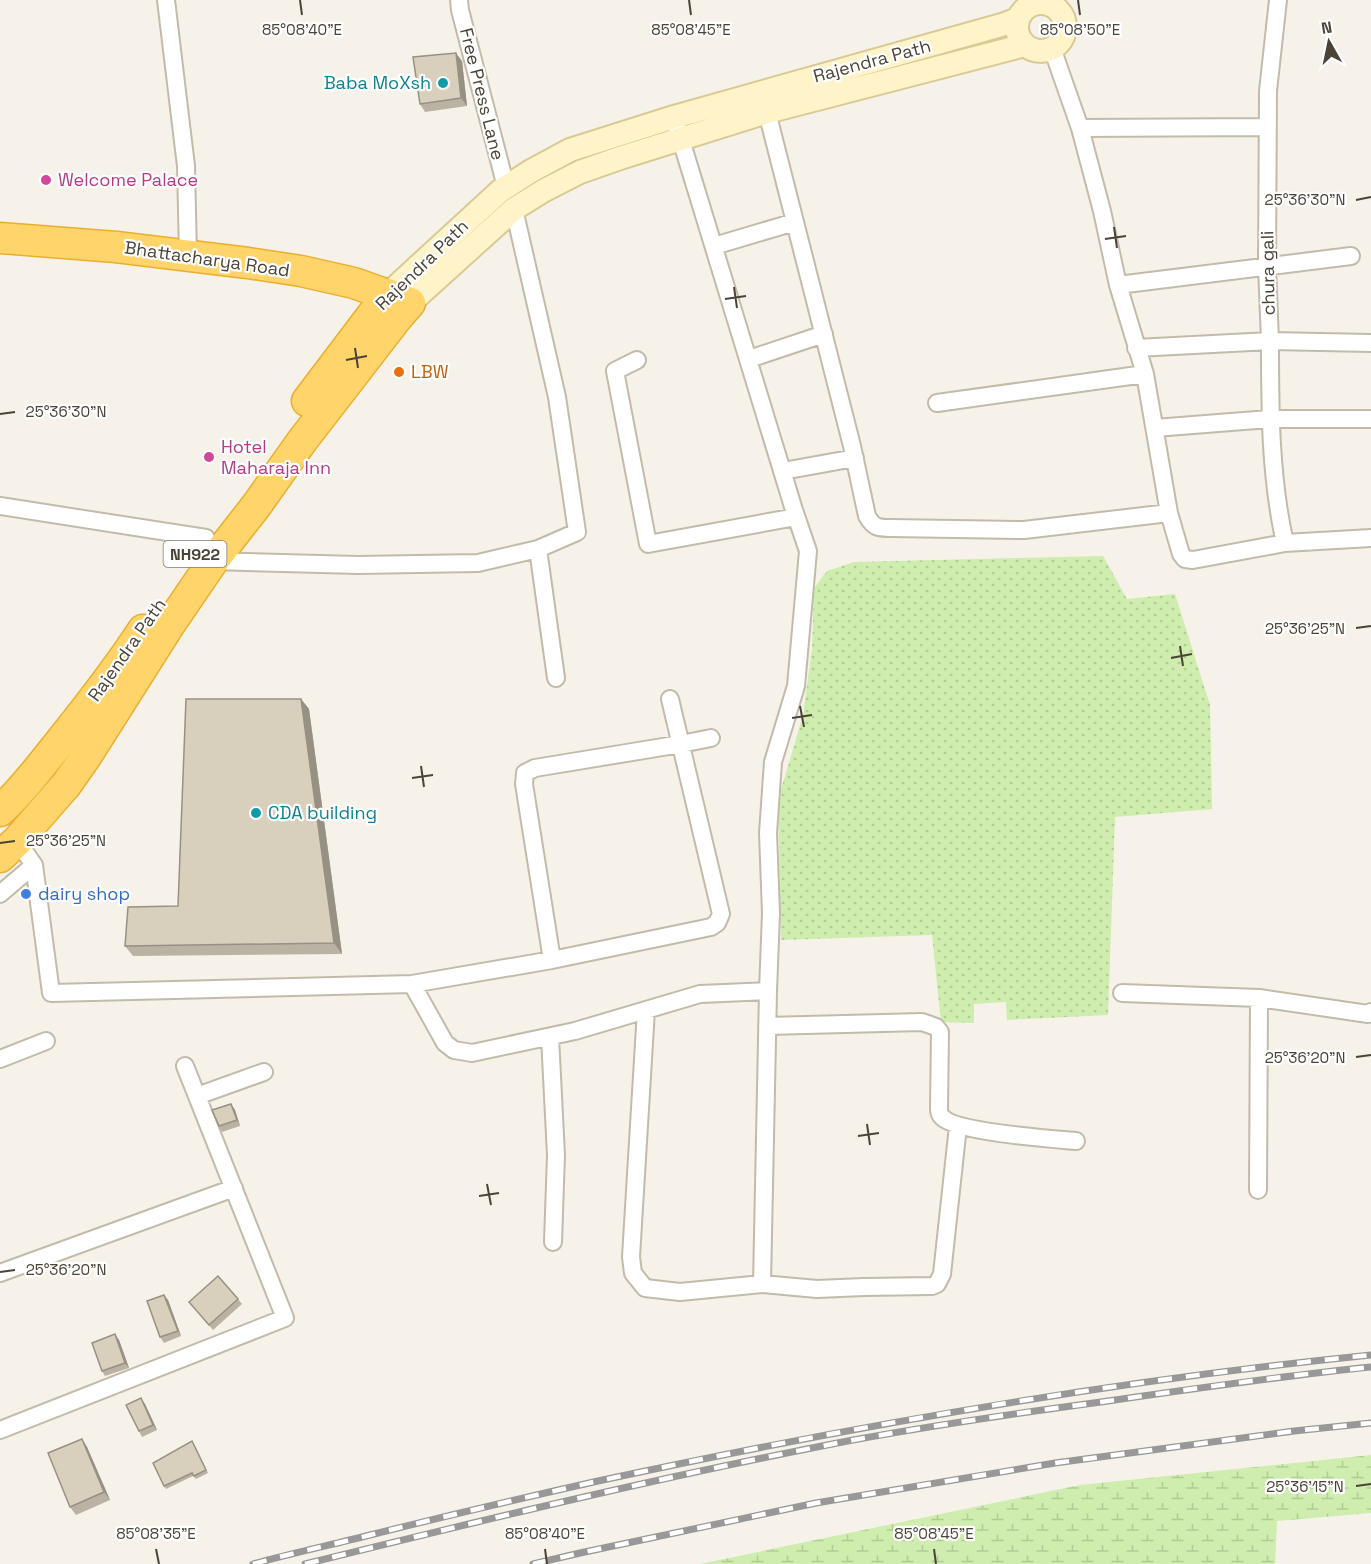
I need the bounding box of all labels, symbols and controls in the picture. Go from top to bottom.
north arrow [1299,12,1359,72]
text: N [1320,16,1334,39]
text: 85°08'40"E [262,20,342,39]
text: 85°08'45"E [651,20,731,39]
text: 85°08'50"E [1040,20,1120,39]
street label: Free Press Lane [455,25,510,162]
street label: Rajendra Path [811,34,933,87]
place label: Baba MoXsh [324,71,431,94]
marker: Baba MoXsh [436,76,450,90]
place label: Welcome Palace [58,168,198,191]
marker: Welcome Palace [39,173,53,187]
text: 25°36'30"N [1265,190,1345,209]
street label: Rajendra Path [370,214,473,315]
street label: chura gali [1255,230,1280,316]
street label: Bhattacharya Road [123,236,291,281]
place label: LBW [411,360,449,383]
marker: LBW [392,365,406,379]
text: 25°36'30"N [26,402,106,421]
place label: Hotel Maharaja Inn [221,435,331,479]
marker: Hotel Maharaja Inn [202,450,216,464]
road number: NH922 [164,541,226,567]
street label: Rajendra Path [83,594,171,706]
text: 25°36'25"N [1265,619,1345,638]
place label: CDA building [268,801,377,824]
marker: CDA building [249,806,263,820]
text: 25°36'25"N [26,831,106,850]
place label: dairy shop [38,882,130,905]
marker: dairy shop [19,887,33,901]
text: 25°36'20"N [1265,1048,1345,1067]
text: 25°36'20"N [26,1260,106,1279]
text: 25°36'15"N [1266,1477,1344,1496]
text: 85°08'35"E [116,1524,196,1543]
text: 85°08'40"E [505,1524,585,1543]
text: 85°08'45"E [894,1524,974,1543]

